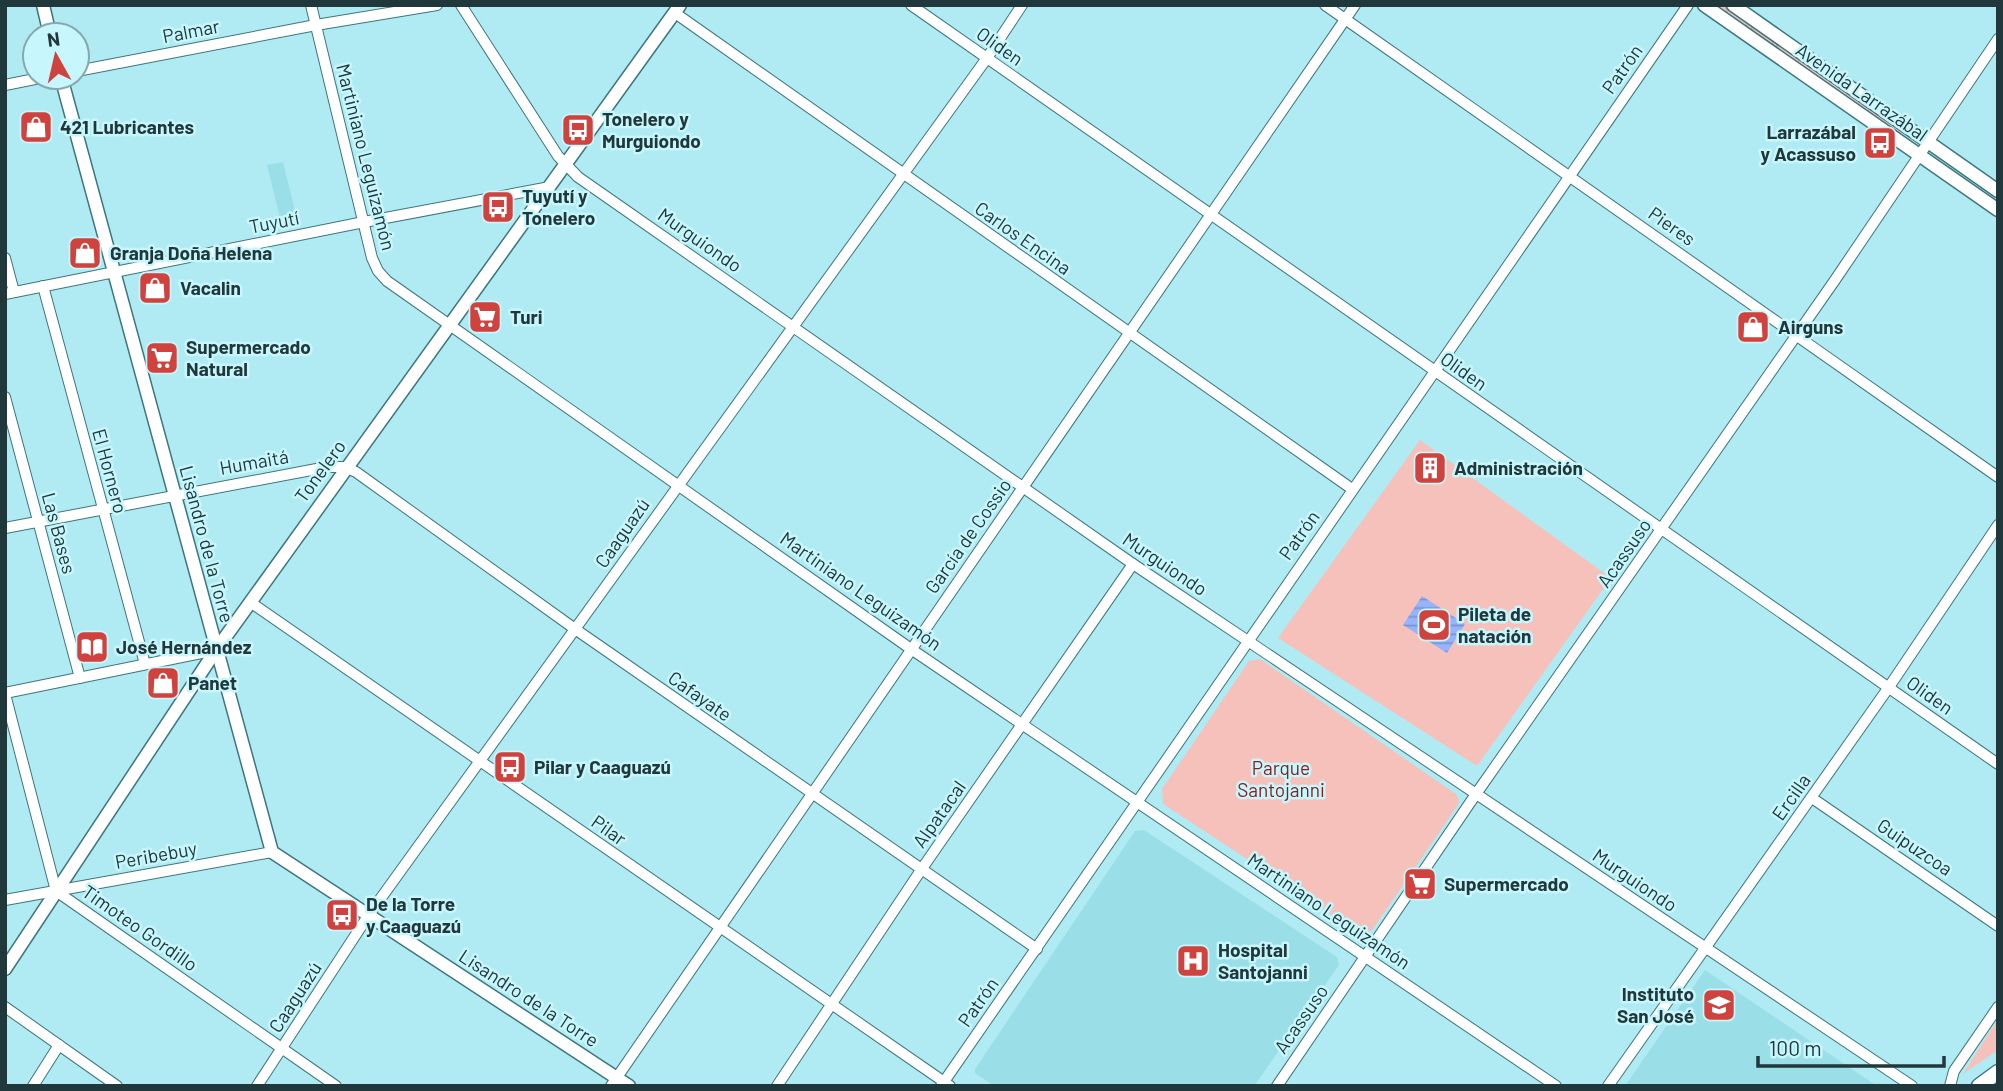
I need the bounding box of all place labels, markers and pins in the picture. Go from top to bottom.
place label: Tonelero y Murguiondo [602,107,701,152]
shop icon: 421 Lubricantes [17,108,55,146]
bus stop icon: Tonelero y Murguiondo [559,111,597,149]
place label: 421 Lubricantes [60,115,194,138]
place label: Larrazábal y Acassuso [1761,120,1856,165]
bus stop icon: Larrazábal y Acassuso [1861,124,1899,162]
place label: Tuyutí y Tonelero [522,184,595,229]
bus stop icon: Tuyutí y Tonelero [479,188,517,226]
shop icon: Granja Doña Helena [66,234,104,272]
place label: Granja Doña Helena [110,241,272,264]
shop icon: Vacalin [136,269,174,307]
place label: Vacalin [180,276,241,299]
supermarket icon: Turi [466,298,504,336]
place label: Turi [510,305,543,328]
shop icon: Airguns [1734,308,1772,346]
place label: Airguns [1778,315,1843,338]
place label: Supermercado Natural [186,335,311,380]
supermarket icon: Supermercado Natural [143,339,181,377]
building icon: Administración [1411,449,1449,487]
place label: Administración [1454,456,1583,479]
place label: Pileta de natación [1458,602,1531,647]
sports icon: Pileta de natación [1415,606,1453,644]
library icon: José Hernández [73,628,111,666]
place label: José Hernández [116,635,252,658]
shop icon: Panet [144,664,182,702]
place label: Panet [188,671,237,694]
bus stop icon: Pilar y Caaguazú [491,748,529,786]
place label: Pilar y Caaguazú [534,755,671,778]
supermarket icon: Supermercado [1401,865,1439,903]
place label: Supermercado [1444,872,1569,895]
place label: De la Torre y Caaguazú [366,892,461,937]
bus stop icon: De la Torre y Caaguazú [323,896,361,934]
place label: Hospital Santojanni [1218,938,1308,983]
hospital icon: Hospital Santojanni [1174,942,1212,980]
place label: Instituto San José [1617,982,1694,1027]
school or university icon: Instituto San José [1700,986,1738,1024]

